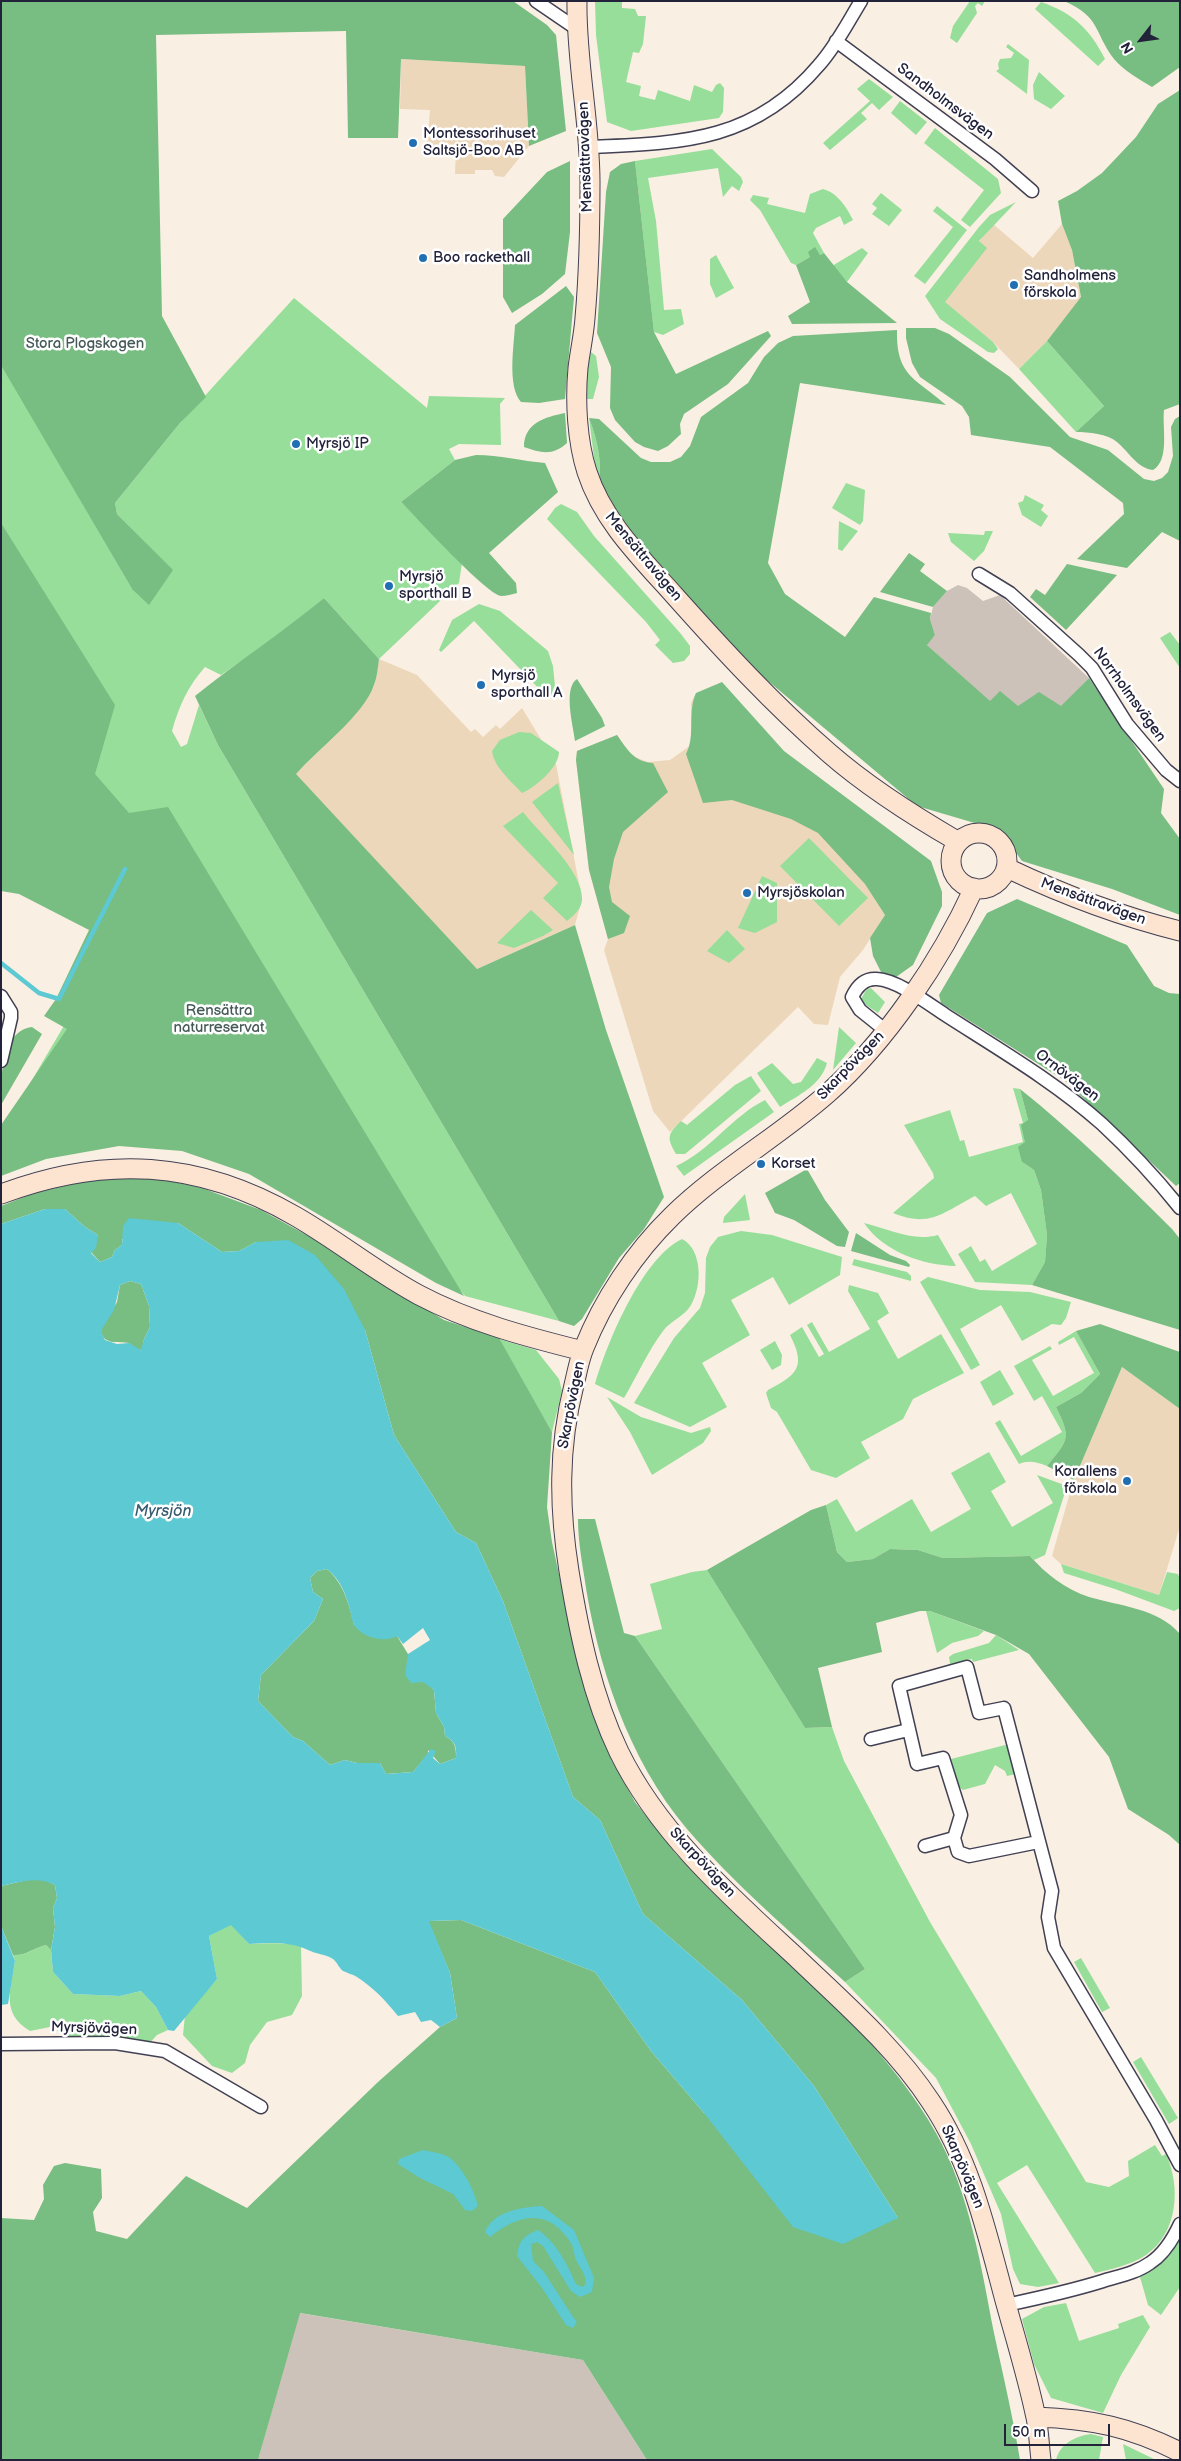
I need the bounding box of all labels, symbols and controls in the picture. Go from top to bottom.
north arrow [1116,15,1166,65]
text: N [1118,39,1138,57]
street label: Sandholmsvägen [893,60,997,144]
street label: Mensättravägen [575,101,597,213]
place label: Montessorihuset Saltsjö-Boo AB [423,125,536,160]
marker: Montessorihuset Saltsjö-Boo AB [407,137,419,149]
place label: Boo rackethall [433,249,530,267]
marker: Boo rackethall [417,252,429,264]
place label: Sandholmens förskola [1024,267,1116,302]
marker: Sandholmens förskola [1008,279,1020,291]
park label: Stora Plogskogen [26,335,144,353]
place label: Myrsjö IP [306,435,369,453]
marker: Myrsjö IP [290,438,302,450]
street label: Mensättravägen [601,509,685,605]
place label: Myrsjö sporthall B [399,568,472,603]
marker: Myrsjö sporthall B [383,580,395,592]
street label: Norrholmsvägen [1089,644,1169,746]
place label: Myrsjö sporthall A [491,667,563,702]
marker: Myrsjö sporthall A [475,679,487,691]
street label: Mensättravägen [1038,875,1148,929]
place label: Myrsjöskolan [757,884,845,902]
marker: Myrsjöskolan [741,887,753,899]
park label: Rensättra naturreservat [173,1002,265,1037]
street label: Skarpövägen [814,1028,888,1104]
street label: Ornövägen [1032,1046,1102,1106]
place label: Korset [771,1155,815,1173]
marker: Korset [755,1158,767,1170]
street label: Skarpövägen [555,1360,589,1450]
place label: Korallens förskola [1054,1463,1117,1498]
marker: Korallens förskola [1121,1475,1133,1487]
water label: Myrsjön [135,1502,191,1522]
street label: Skarpövägen [665,1824,739,1902]
street label: Myrsjövägen [51,2019,137,2039]
street label: Skarpövägen [936,2123,988,2211]
scale bar [1006,2414,1112,2446]
text: 50 m [1012,2423,1046,2442]

